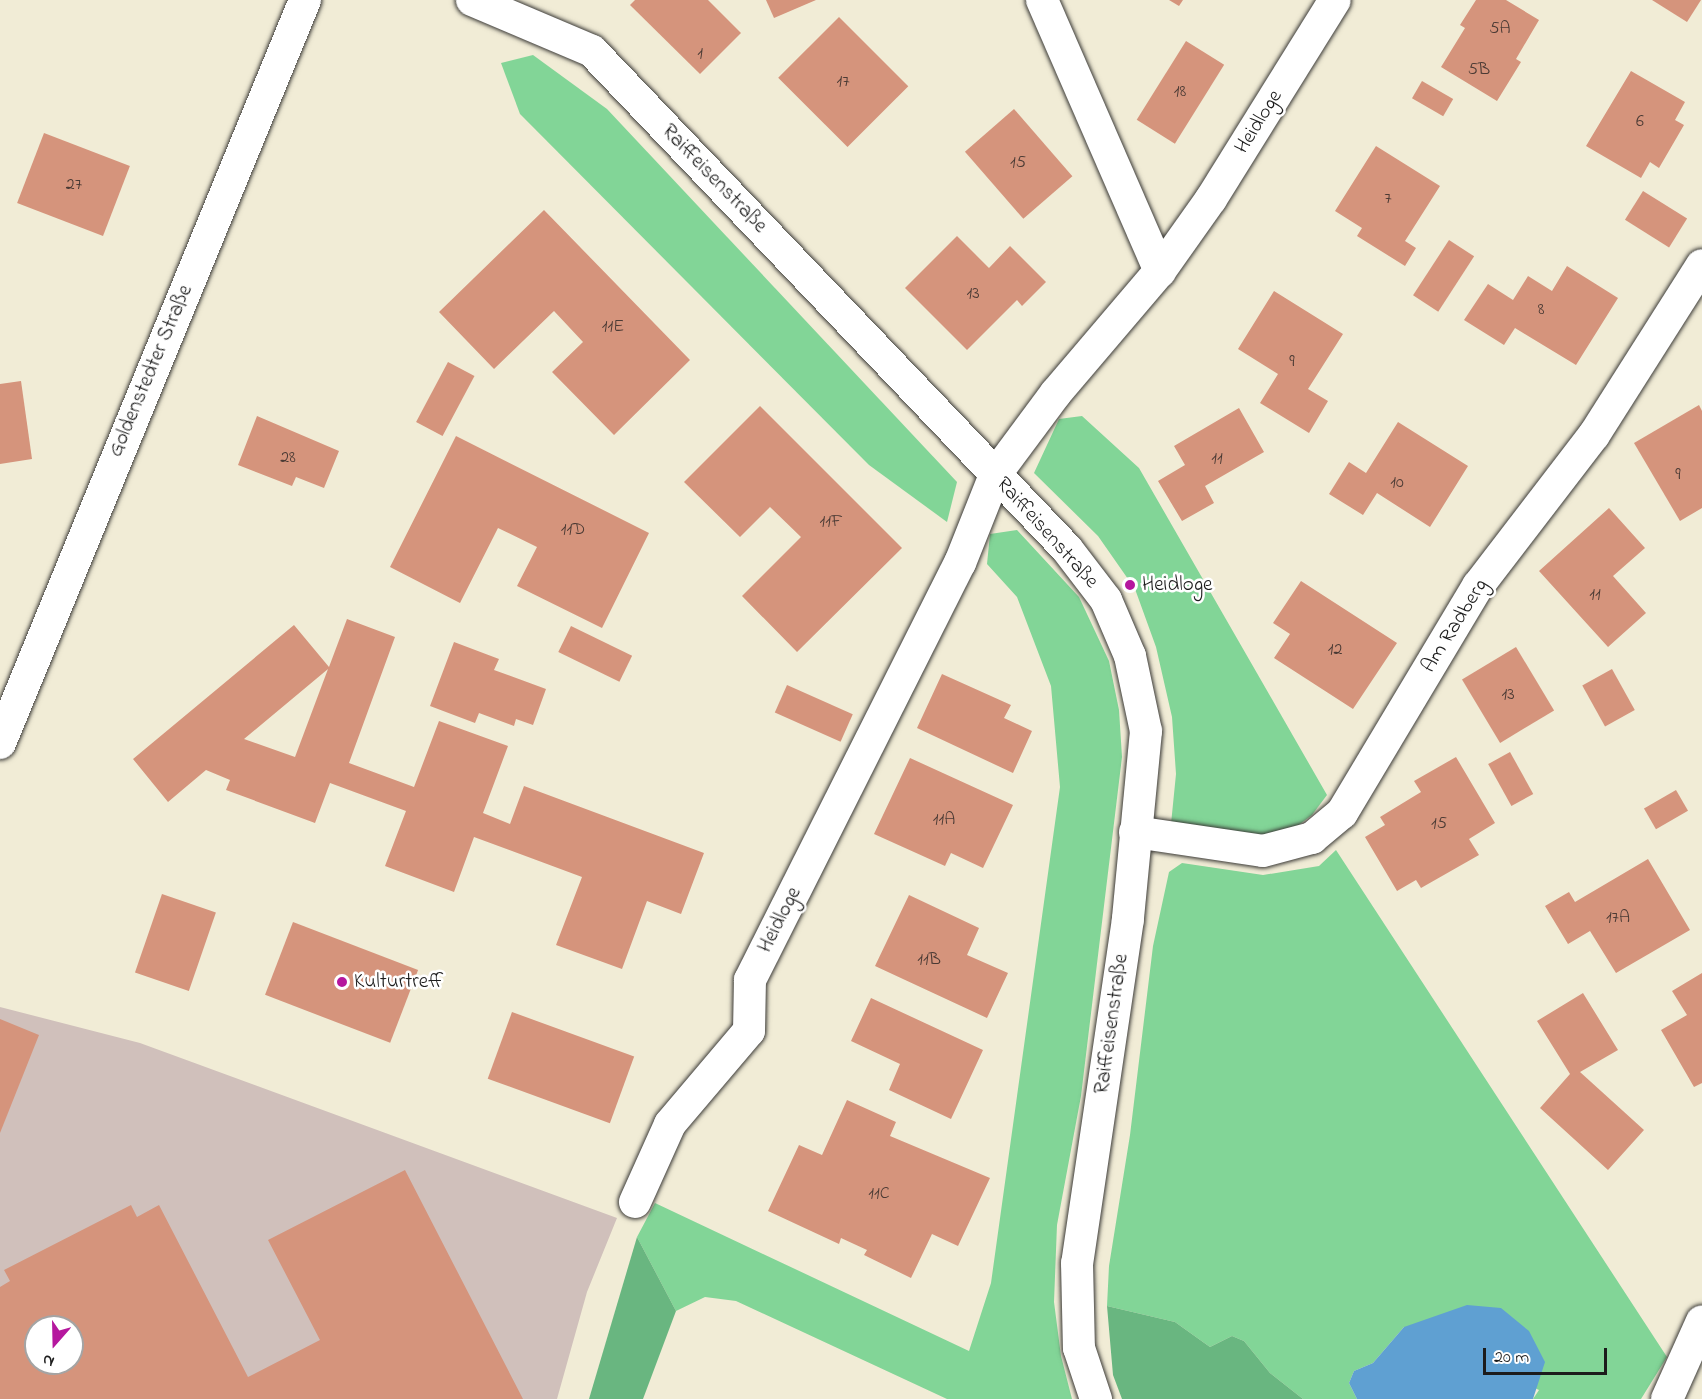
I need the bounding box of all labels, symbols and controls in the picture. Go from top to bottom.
house number: 5A [1489,18,1511,40]
house number: 1 [697,43,703,65]
house number: 5B [1468,59,1490,81]
house number: 17 [836,71,850,93]
house number: 18 [1174,81,1186,103]
street label: Heidloge [1230,85,1288,159]
house number: 6 [1636,111,1644,133]
street label: Raiffeisenstraße [656,119,772,239]
house number: 15 [1010,152,1026,174]
house number: 27 [66,174,82,196]
house number: 7 [1384,188,1392,210]
street label: Goldenstedter Straße [103,281,199,461]
house number: 13 [966,283,980,305]
house number: 8 [1538,299,1544,321]
house number: 11E [602,316,624,338]
house number: 9 [1289,351,1295,373]
house number: 28 [280,447,296,469]
house number: 11 [1211,448,1223,470]
house number: 9 [1675,464,1681,486]
street label: Raiffeisenstraße [990,472,1104,594]
house number: 10 [1390,472,1404,494]
house number: 11F [819,511,843,533]
house number: 11D [561,519,585,541]
place label: Heidloge [1142,572,1212,598]
street label: Am Radberg [1416,575,1494,677]
marker: Heidloge [1123,578,1137,592]
house number: 11 [1589,584,1601,606]
house number: 12 [1328,639,1342,661]
house number: 13 [1501,684,1515,706]
house number: 11A [933,809,955,831]
house number: 15 [1431,813,1447,835]
street label: Heidloge [753,883,807,957]
house number: 17A [1606,907,1630,929]
house number: 11B [917,949,941,971]
street label: Raiffeisenstraße [1090,952,1134,1096]
place label: Kulturtreff [354,969,443,995]
marker: Kulturtreff [335,975,349,989]
house number: 11C [868,1183,890,1205]
north arrow [24,1315,84,1375]
scale bar [1486,1336,1610,1374]
text: 20 m [1494,1345,1529,1371]
text: N [39,1347,58,1373]

